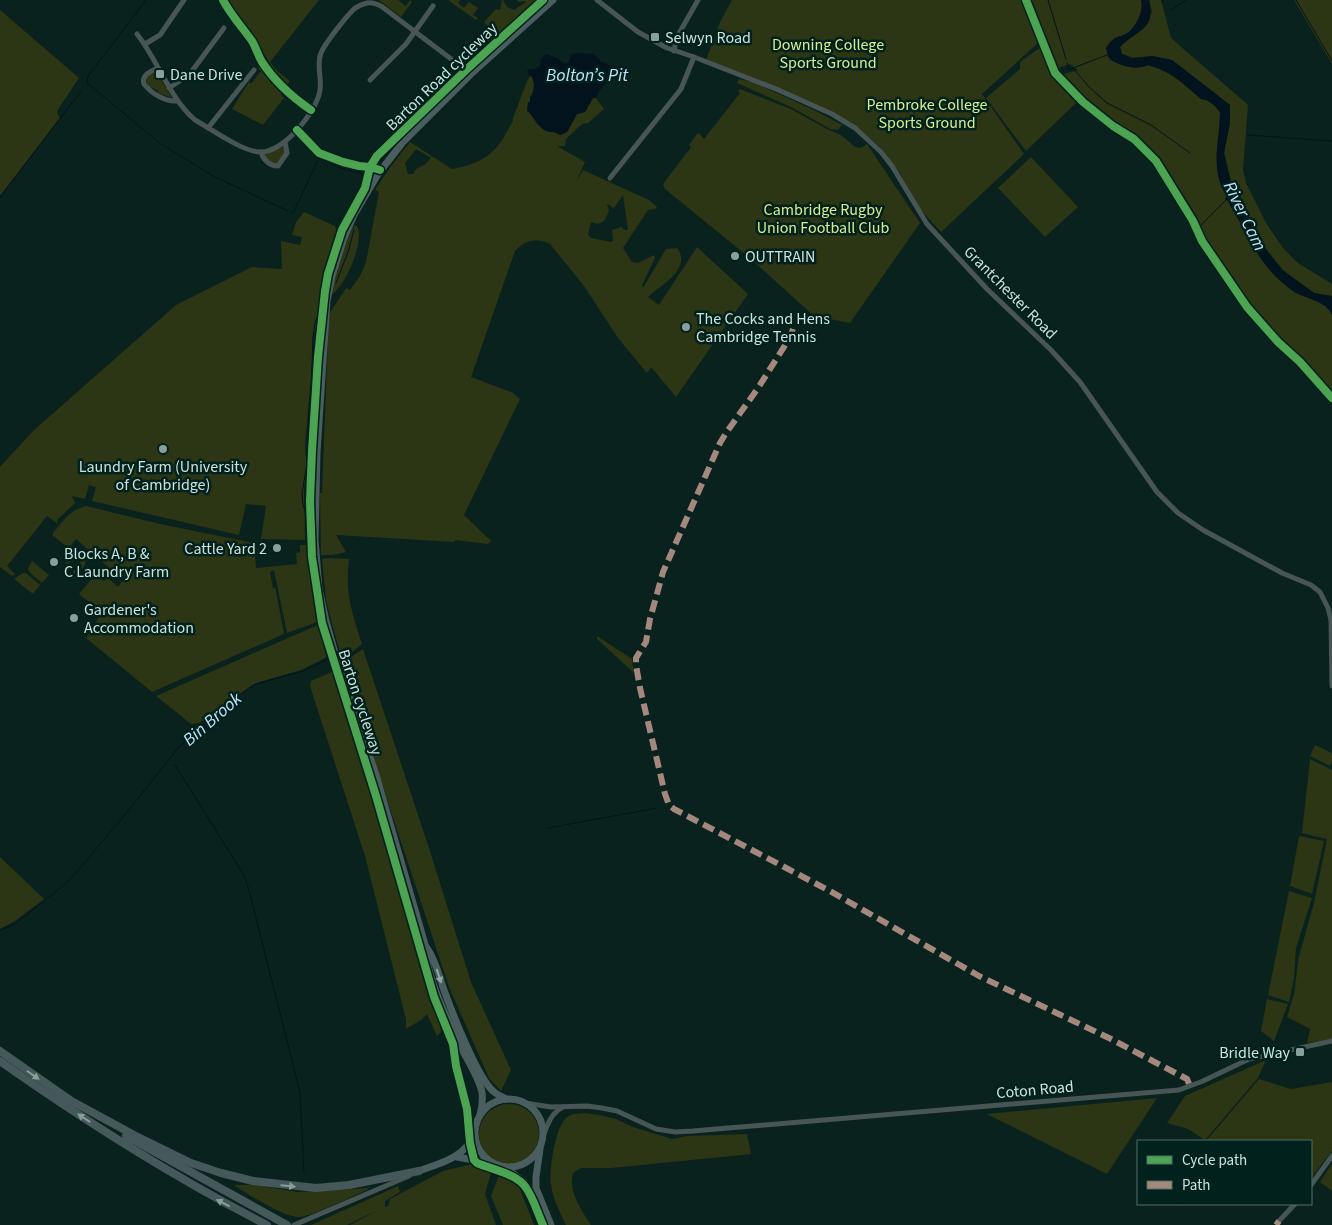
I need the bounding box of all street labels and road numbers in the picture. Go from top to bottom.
street label: Barton Road cycleway [381,17,503,136]
street label: Grantchester Road [959,241,1062,344]
street label: Barton cycleway [333,647,388,758]
street label: Coton Road [995,1076,1075,1104]

